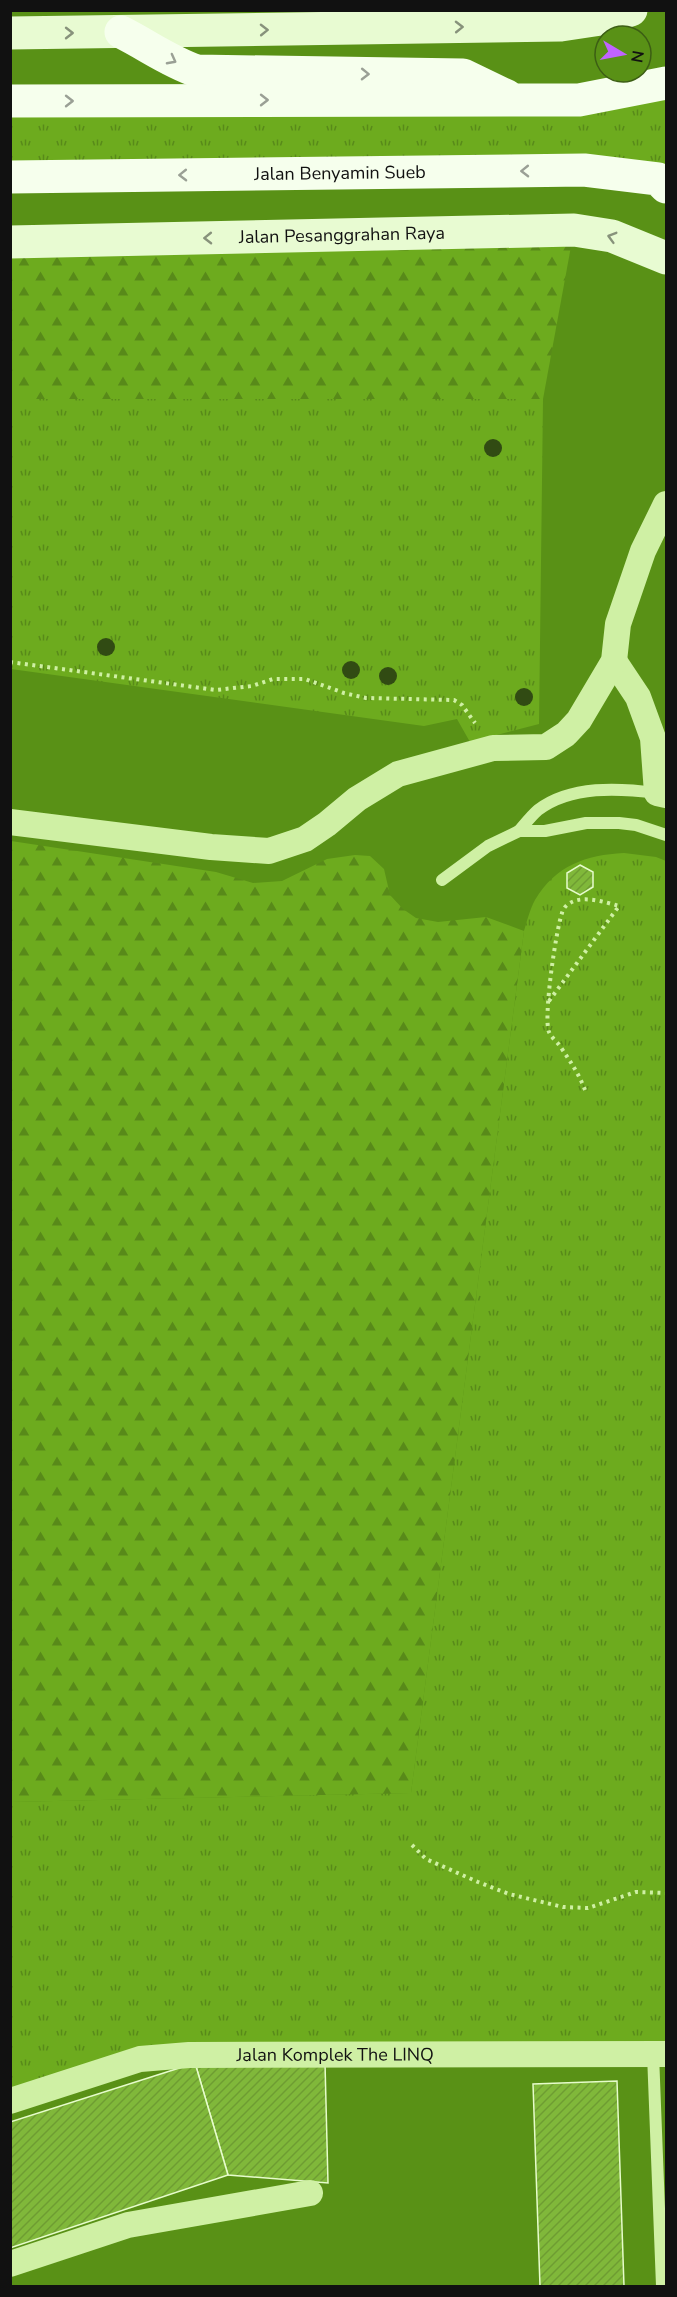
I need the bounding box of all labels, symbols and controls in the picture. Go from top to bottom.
one-way arrow [454,21,463,33]
one-way arrow [259,24,268,36]
north arrow [593,24,653,84]
one-way arrow [64,26,73,39]
text: N [625,49,649,64]
one-way arrow [166,53,177,65]
one-way arrow [360,67,369,80]
one-way arrow [259,94,268,106]
one-way arrow [64,95,73,107]
street label: Jalan Benyamin Sueb [253,160,426,186]
one-way arrow [521,164,530,177]
one-way arrow [179,168,188,181]
street label: Jalan Pesanggrahan Raya [238,221,445,249]
one-way arrow [203,232,212,244]
one-way arrow [607,232,618,244]
street label: Jalan Komplek The LINQ [235,2042,434,2067]

